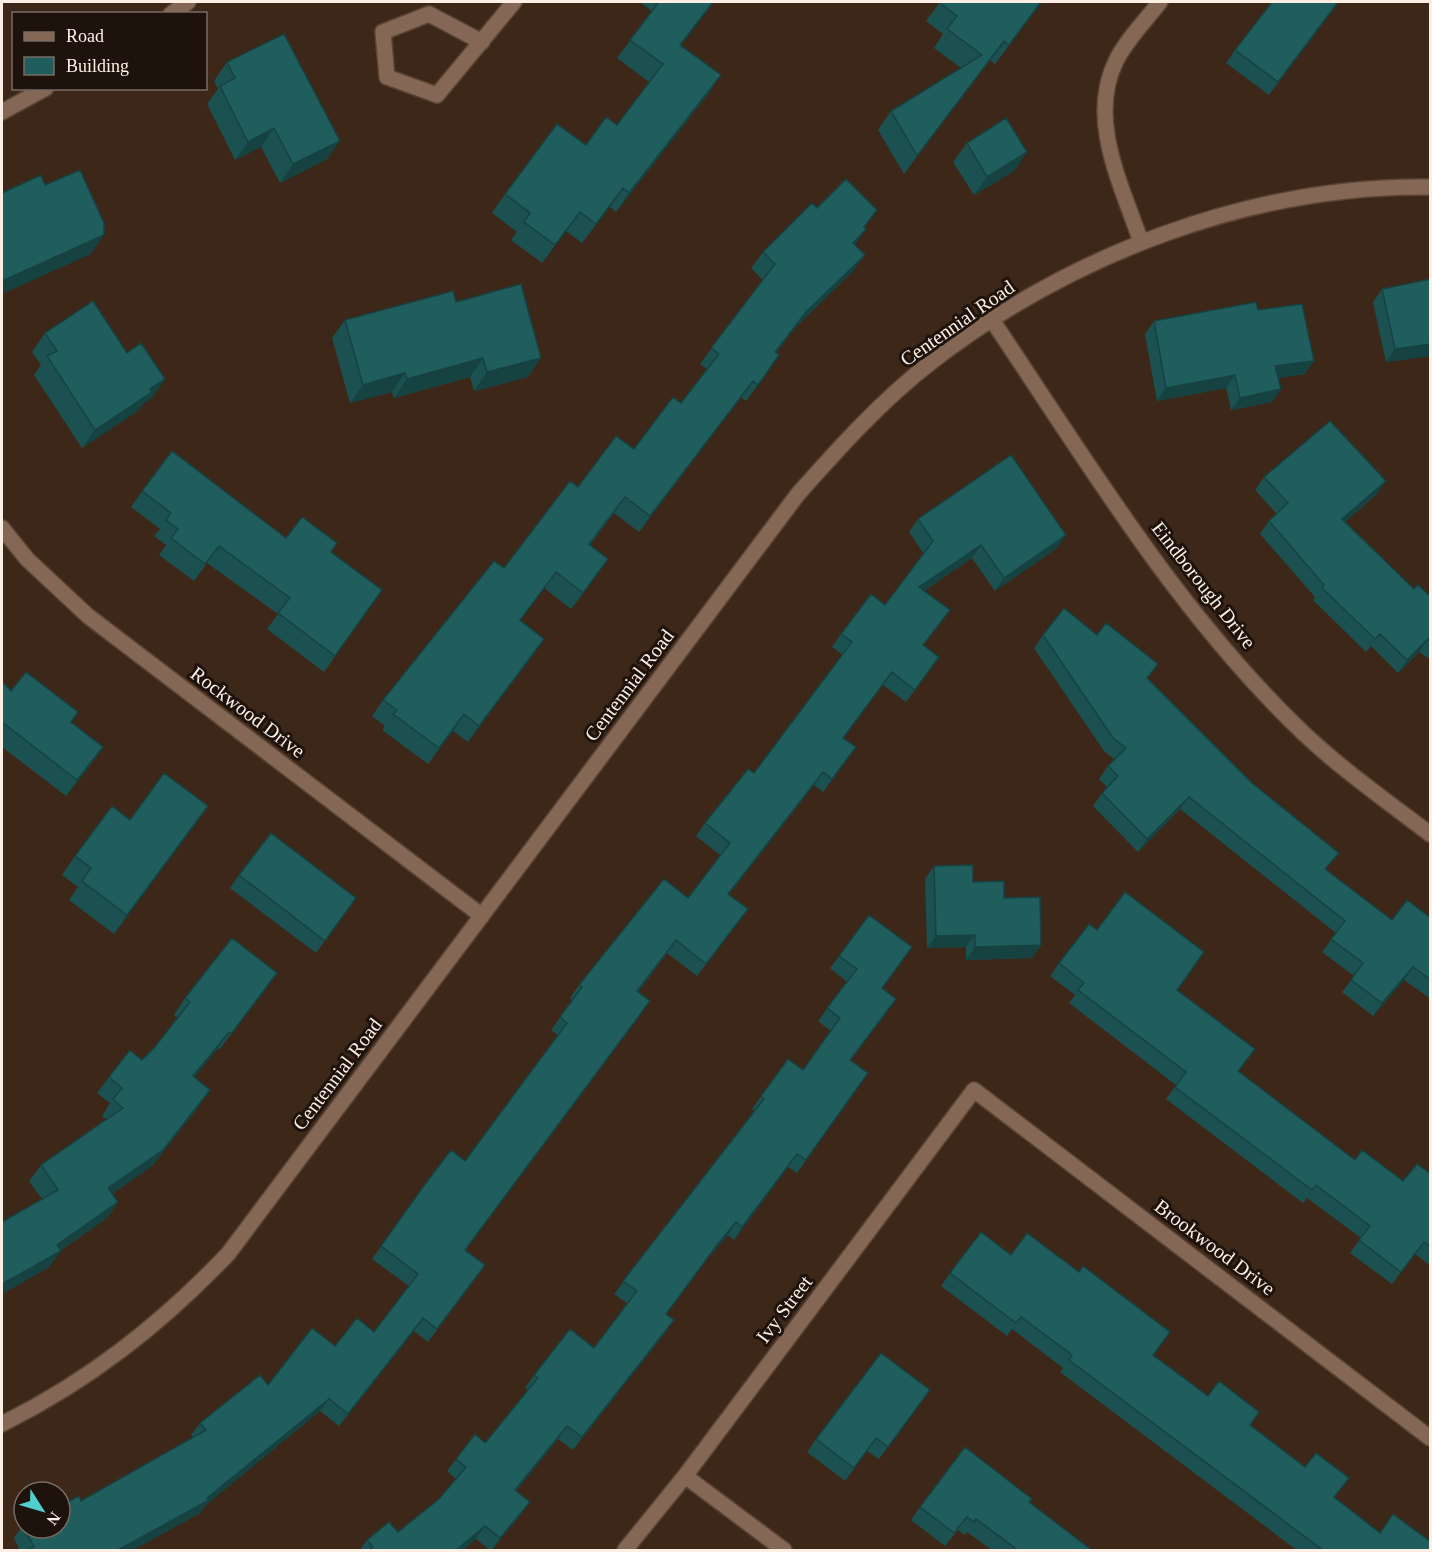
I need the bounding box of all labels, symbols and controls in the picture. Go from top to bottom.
legend [12,12,207,90]
text: Road [66,26,104,46]
text: Building [66,56,129,76]
street label: Centennial Road [896,276,1018,370]
street label: Eindborough Drive [1147,517,1260,654]
street label: Centennial Road [580,625,678,745]
street label: Rockwood Drive [187,662,310,762]
street label: Centennial Road [288,1014,386,1134]
street label: Brookwood Drive [1150,1195,1280,1299]
street label: Ivy Street [752,1271,817,1347]
north arrow [12,1480,72,1540]
text: N [43,1509,64,1529]

